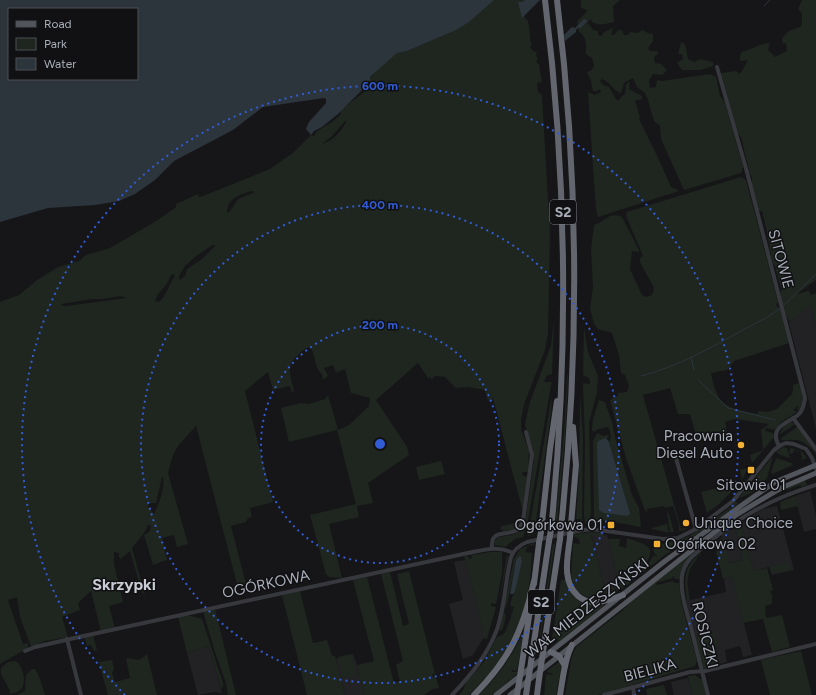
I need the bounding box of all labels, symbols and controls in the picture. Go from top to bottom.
legend [8,8,138,80]
text: Road [44,17,72,31]
text: Park [44,37,67,51]
text: Water [44,57,76,71]
text: 600 m [362,79,398,93]
text: 400 m [362,198,398,212]
road number: S2 [550,200,576,224]
street label: SITOWIE [764,227,798,291]
text: 200 m [362,318,398,332]
place label: Pracownia Diesel Auto [656,427,733,462]
centre of rings [373,437,387,451]
marker: Pracownia Diesel Auto [736,440,746,450]
marker: Sitowie 01 [746,465,756,475]
place label: Sitowie 01 [716,476,786,494]
place label: Unique Choice [694,514,793,532]
place label: Ogórkowa 01 [514,516,603,534]
marker: Unique Choice [681,518,691,528]
marker: Ogórkowa 01 [606,520,616,530]
place label: Ogórkowa 02 [665,535,756,553]
marker: Ogórkowa 02 [652,539,662,549]
street label: WAŁ MIEDZESZYŃSKI [522,554,652,662]
street label: OGÓRKOWA [221,566,311,602]
district label: Skrzypki [92,575,156,594]
road number: S2 [528,590,554,614]
street label: ROSICZKI [688,600,722,670]
street label: BIELIKA [622,654,678,686]

